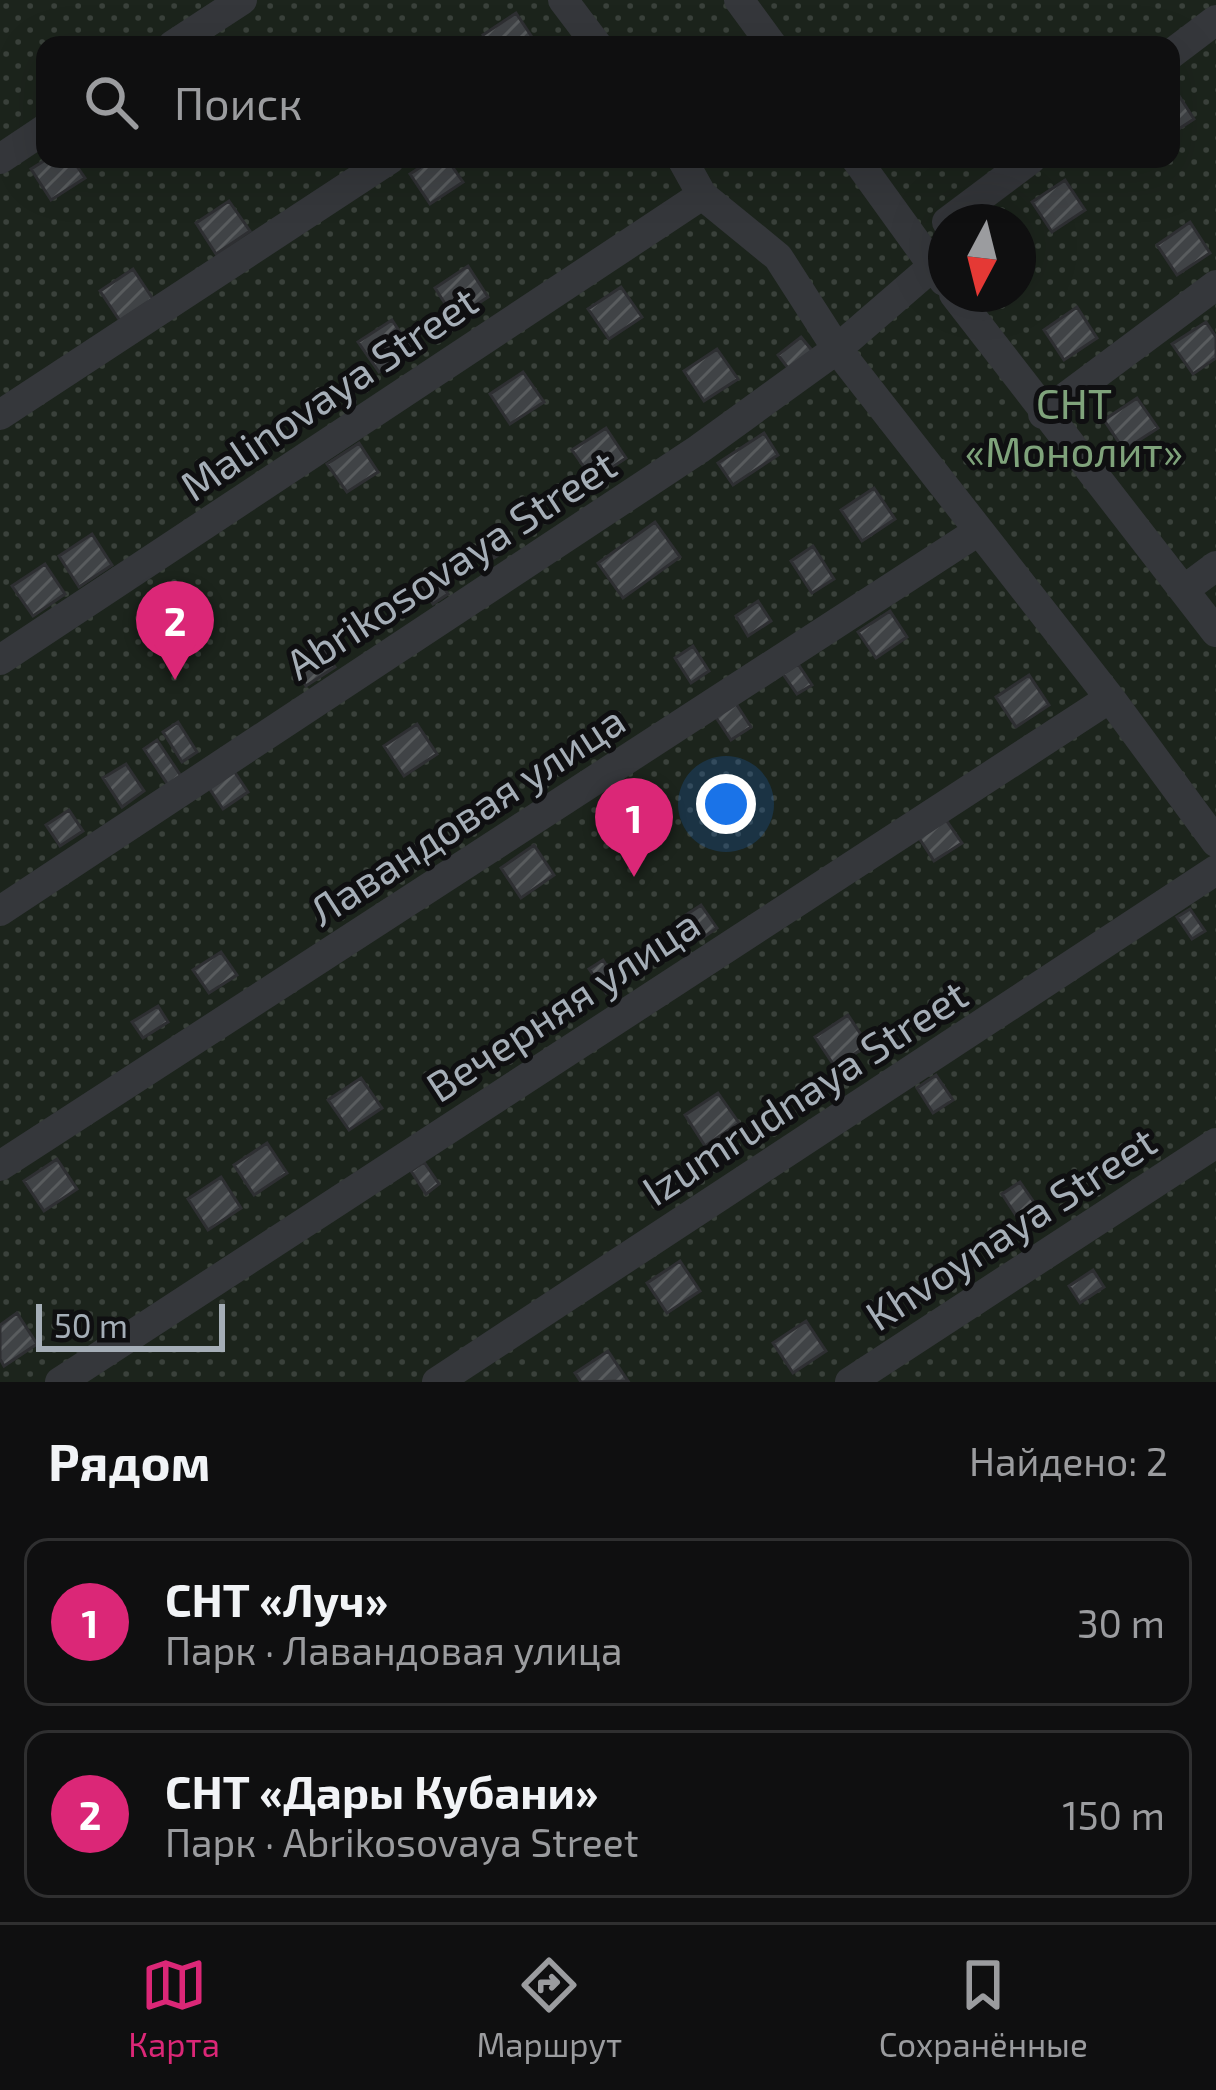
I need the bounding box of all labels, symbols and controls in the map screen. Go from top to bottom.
search box [36,36,1180,168]
icon: search [78,69,144,135]
text: Поиск [174,75,302,129]
north arrow [928,204,1036,312]
street label: Malinovaya Street [170,274,486,510]
park label: СНТ «Монолит» [965,377,1183,475]
street label: Abrikosovaya Street [276,438,624,688]
pin: 2 [136,581,214,680]
street label: Лавандовая улица [299,693,634,935]
your location [696,774,756,834]
pin: 1 [595,778,673,877]
street label: Вечерняя улица [416,897,708,1112]
street label: Izumrudnaya Street [632,967,976,1215]
street label: Khvoynaya Street [856,1115,1164,1339]
scale bar [36,1298,225,1351]
text: 50 m [54,1305,128,1345]
text: Рядом [48,1430,211,1491]
text: Найдено: 2 [969,1437,1168,1484]
text: СНТ «Луч» [165,1572,388,1626]
text: 1 [82,1599,98,1646]
text: 30 m [1077,1599,1165,1646]
text: Парк · Лавандовая улица [165,1626,623,1673]
text: СНТ «Дары Кубани» [165,1764,598,1818]
text: 2 [79,1791,101,1838]
text: 150 m [1062,1791,1165,1838]
text: Парк · Abrikosovaya Street [165,1818,639,1865]
tab: Карта [128,1952,220,2064]
tab: Маршрут [476,1952,622,2064]
tab: Сохранённые [879,1952,1088,2064]

